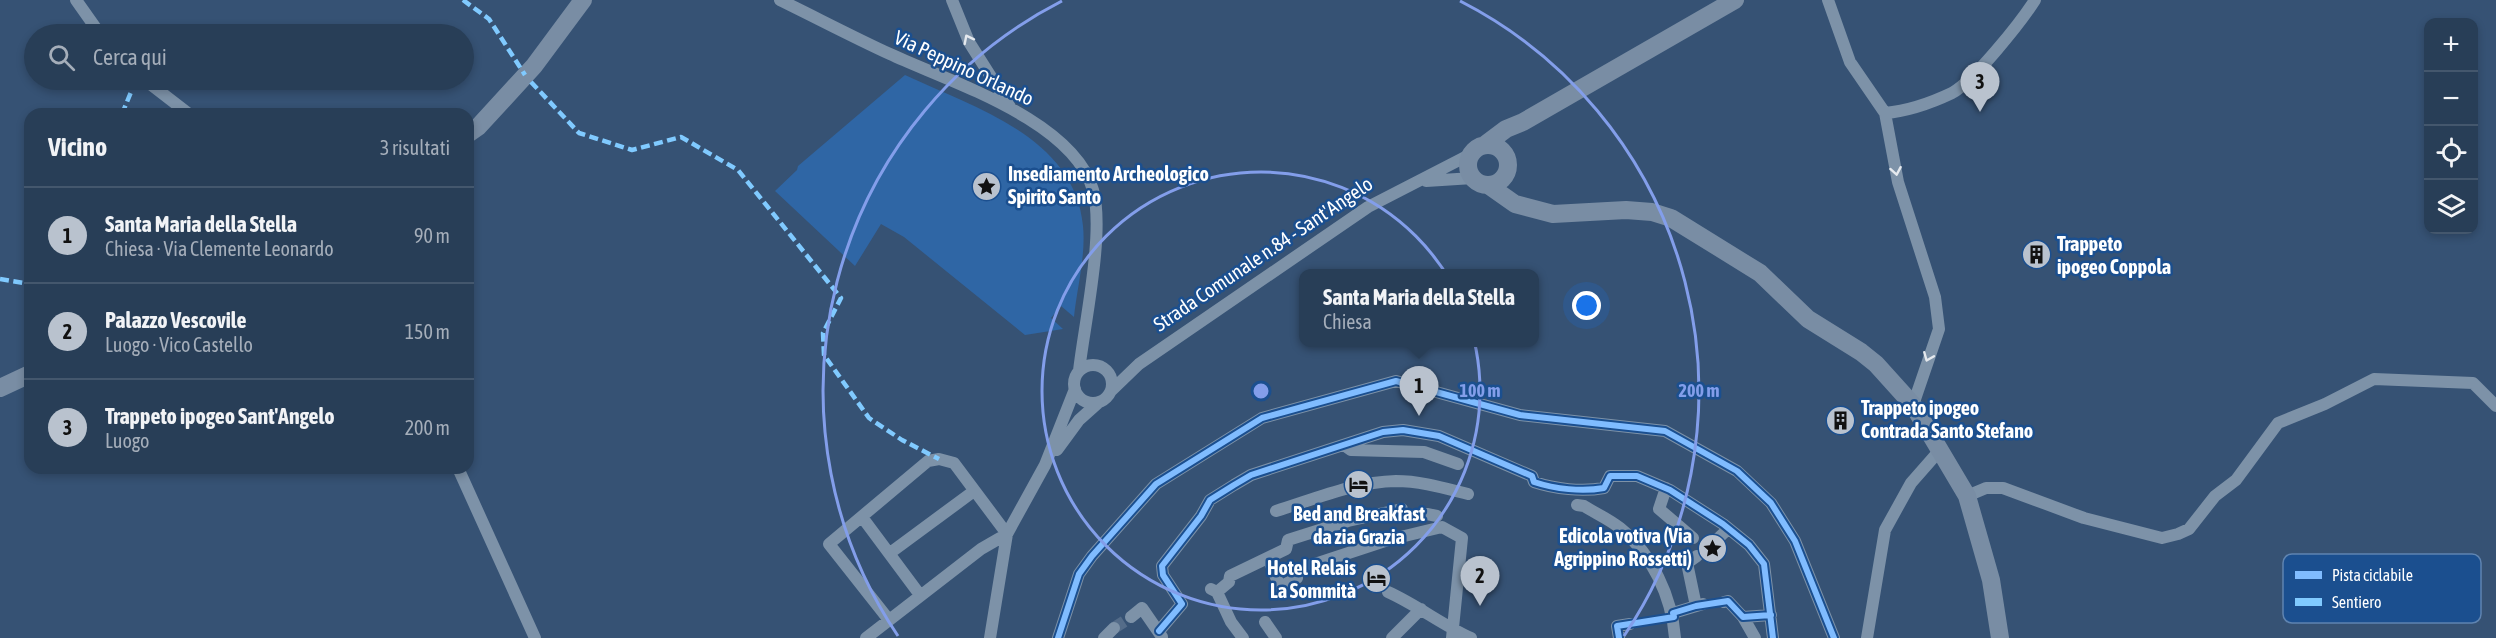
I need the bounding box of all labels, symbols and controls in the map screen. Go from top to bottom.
map controls [2424,18,2478,234]
button: + [2424,18,2478,72]
search box [24,24,474,90]
street label: Via Peppino Orlando [891,25,1038,110]
one-way arrow [964,35,976,46]
icon: search [45,41,78,74]
text: Cerca qui [93,44,167,70]
pin: 3 [1960,63,2000,112]
button: − [2424,72,2478,126]
button: locate [2424,126,2478,180]
text: Vicino [48,132,107,162]
text: 3 risultati [380,136,450,159]
place label: Insediamento Archeologico Spirito Santo [1008,162,1209,208]
one-way arrow [1889,166,1902,176]
place icon: Insediamento Archeologico Spirito Santo [971,170,1003,202]
street label: Strada Comunale n.84 - Sant'Angelo [1149,172,1377,336]
button: layers [2424,180,2478,234]
text: Santa Maria della Stella [105,211,297,237]
text: 1 [63,224,72,247]
text: 90 m [414,224,450,247]
place label: Trappeto ipogeo Coppola [2057,232,2171,278]
text: Chiesa · Via Clemente Leonardo [105,237,334,260]
building icon: Trappeto ipogeo Coppola [2020,239,2052,271]
popup [1299,269,1539,347]
text: Santa Maria della Stella [1323,284,1515,310]
your location [1572,291,1601,320]
text: Palazzo Vescovile [105,307,246,333]
text: Chiesa [1323,310,1372,333]
text: 2 [63,320,72,343]
text: 150 m [405,320,450,343]
text: Luogo · Vico Castello [105,333,253,356]
one-way arrow [1923,351,1935,362]
pin: 1 [1400,366,1438,416]
text: 100 m [1460,380,1500,401]
text: 200 m [1679,380,1719,401]
centre of rings [1251,381,1271,401]
place label: Trappeto ipogeo Contrada Santo Stefano [1861,396,2033,442]
text: Trappeto ipogeo Sant'Angelo [105,403,335,429]
building icon: Trappeto ipogeo Contrada Santo Stefano [1824,404,1856,436]
text: 3 [63,416,72,439]
text: 200 m [405,416,450,439]
text: Luogo [105,429,149,452]
hotel icon: Bed and Breakfast da zia Grazia [1343,468,1375,500]
place label: Bed and Breakfast da zia Grazia [1293,502,1425,548]
place label: Edicola votiva (Via Agrippino Rossetti) [1553,524,1692,570]
place icon: Edicola votiva (Via Agrippino Rossetti) [1697,532,1729,564]
legend [2283,554,2481,623]
place label: Hotel Relais La Sommità [1267,556,1356,602]
pin: 2 [1460,556,1500,606]
hotel icon: Hotel Relais La Sommità [1361,563,1393,595]
text: Pista ciclabile [2332,566,2413,584]
text: Sentiero [2332,593,2382,611]

